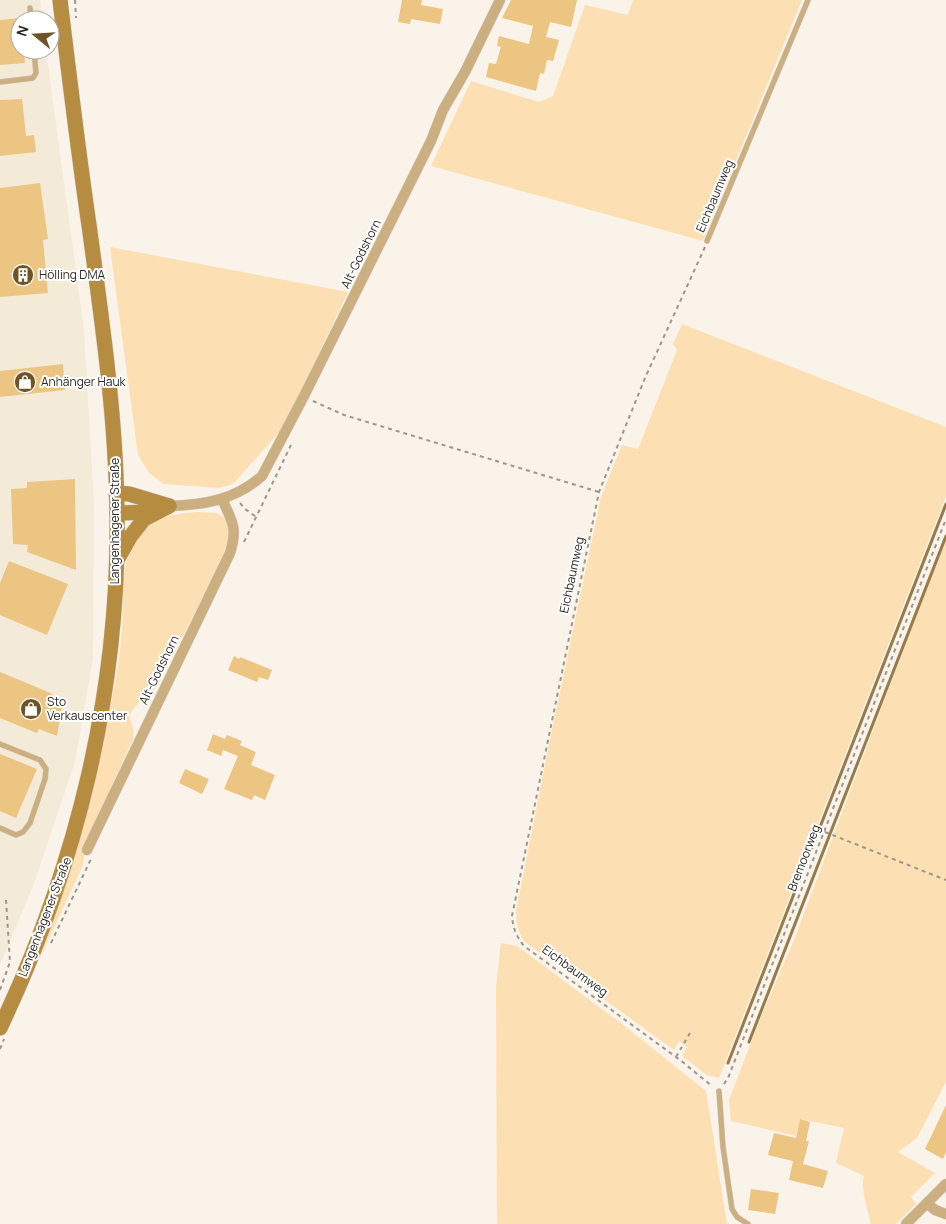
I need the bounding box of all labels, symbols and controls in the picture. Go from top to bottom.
north arrow [10,10,60,60]
text: N [12,23,33,39]
street label: Eichbaumweg [692,157,738,235]
street label: Alt-Godshorn [336,216,385,291]
building icon: Hölling DMA [11,263,35,287]
place label: Hölling DMA [39,266,105,283]
shop icon: Anhänger Hauk [13,370,37,394]
place label: Anhänger Hauk [41,373,127,390]
street label: Langenhagener Straße [106,458,123,584]
street label: Eichbaumweg [555,535,588,615]
street label: Alt-Godshorn [134,632,183,707]
place label: Sto Verkauscenter [47,693,128,724]
shop icon: Sto Verkauscenter [19,697,43,721]
street label: Bremoorweg [783,822,824,894]
street label: Langenhagener Straße [14,855,75,979]
street label: Eichbaumweg [539,941,612,1000]

